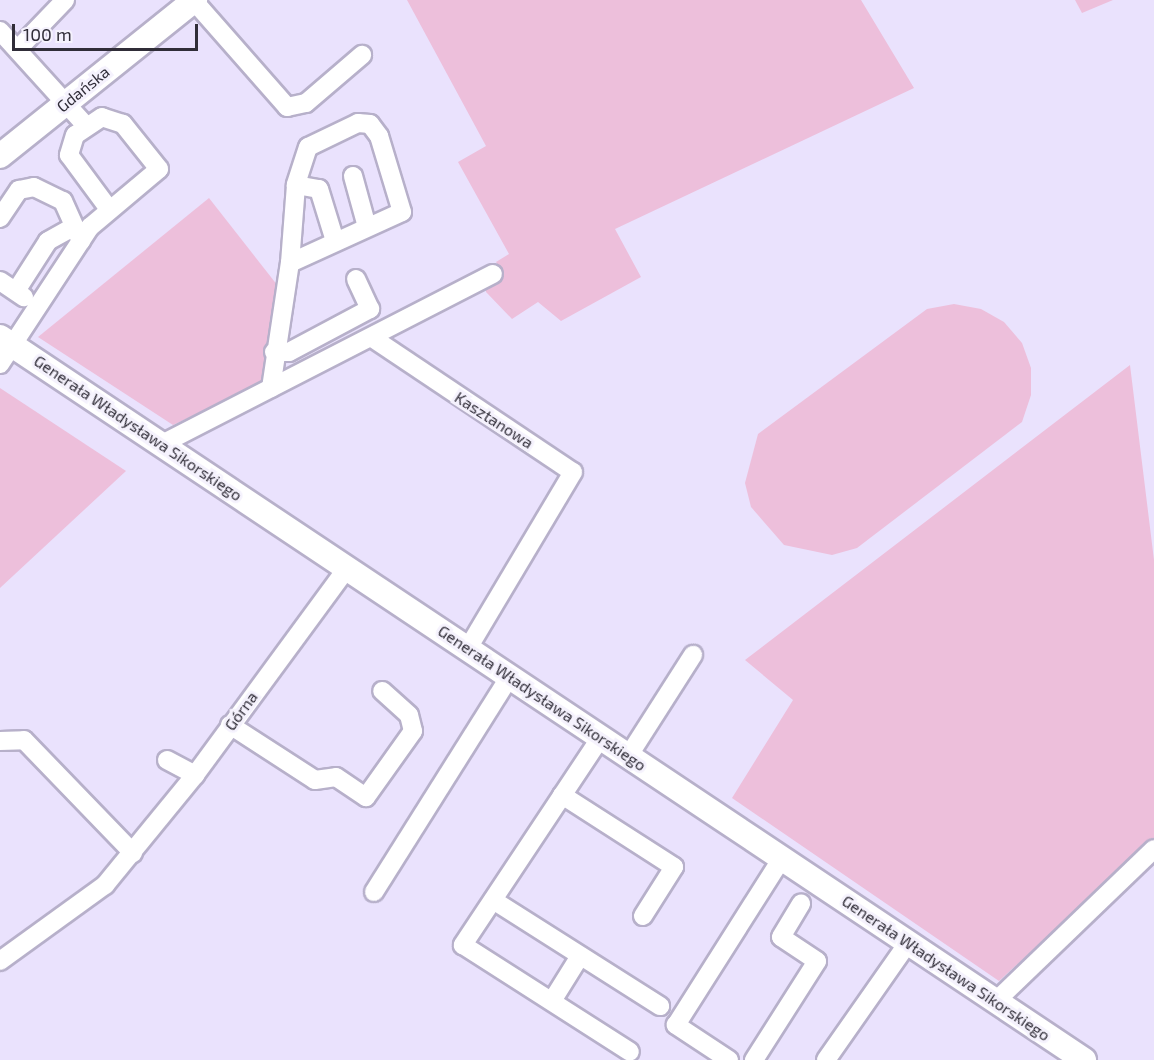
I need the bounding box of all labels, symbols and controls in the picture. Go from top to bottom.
scale bar [15,12,201,50]
text: 100 m [23,23,72,45]
street label: Gdańska [53,62,113,116]
street label: Generała Władysława Sikorskiego [30,351,246,505]
street label: Kasztanowa [451,388,537,452]
street label: Generała Władysława Sikorskiego [434,621,650,775]
street label: Górna [220,688,262,734]
street label: Generała Władysława Sikorskiego [838,891,1054,1045]

